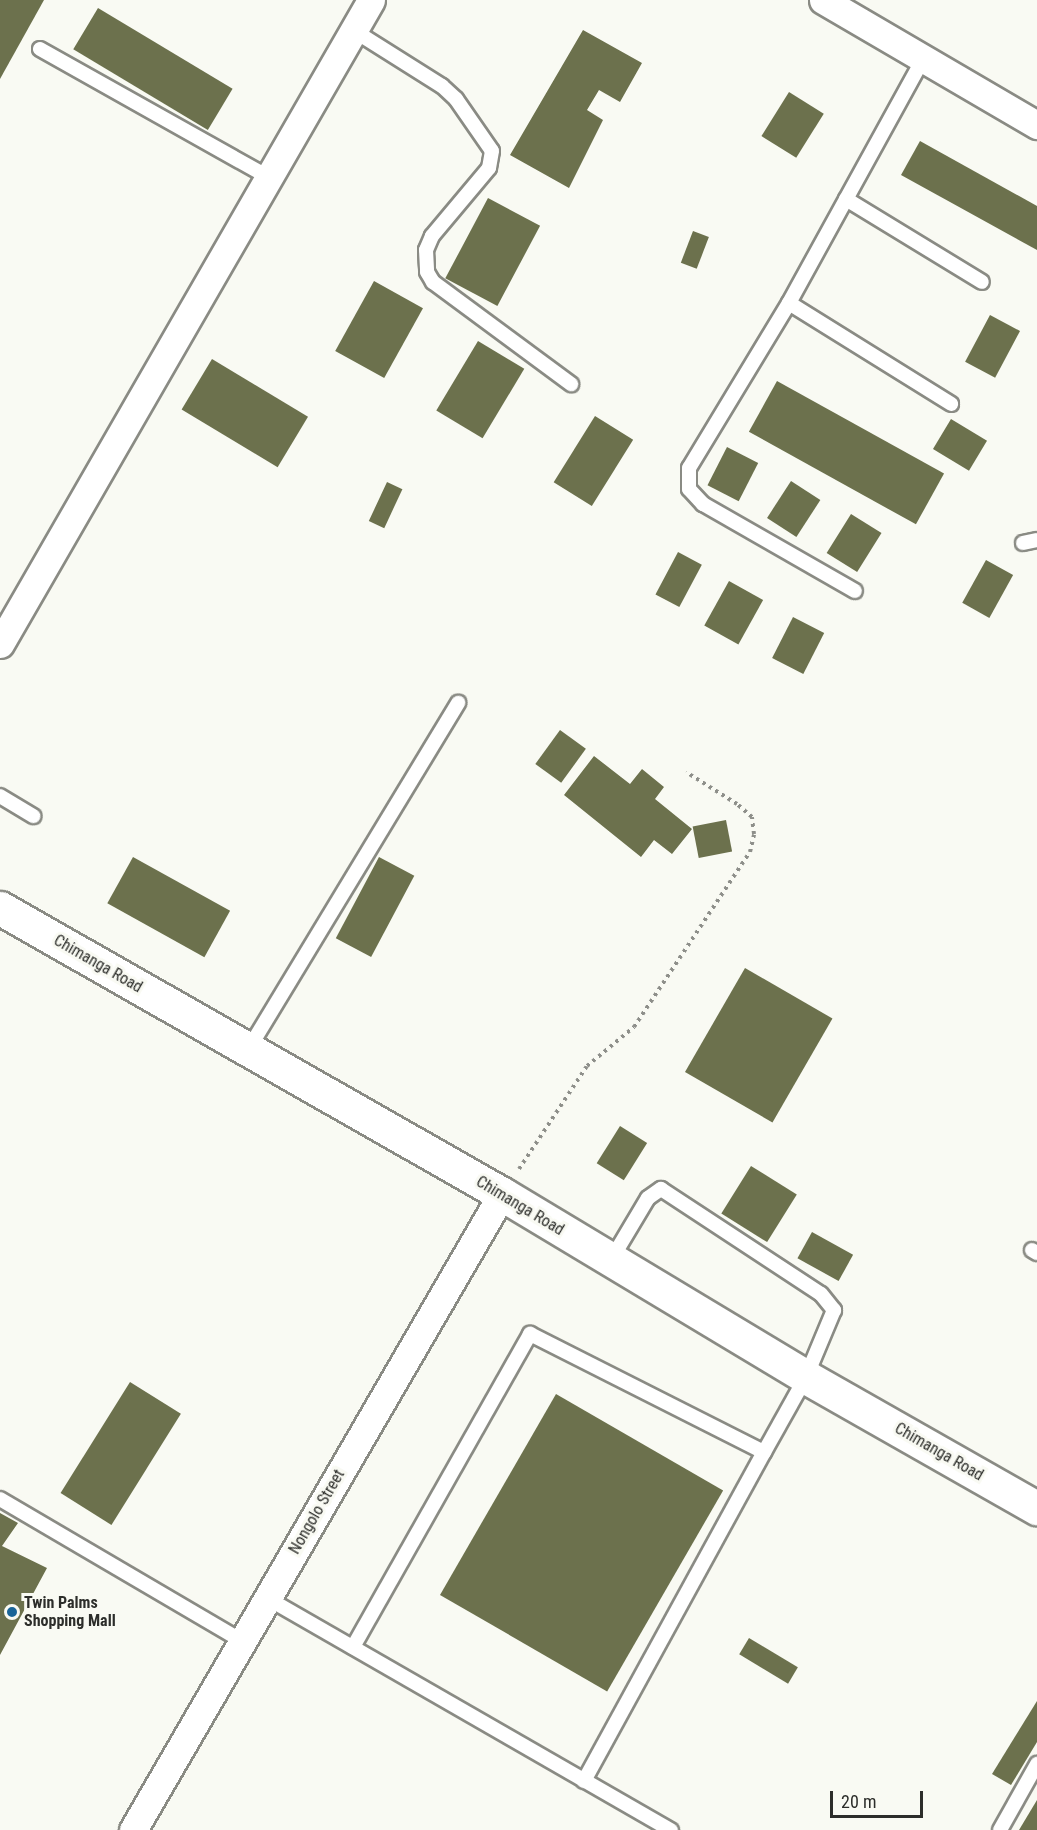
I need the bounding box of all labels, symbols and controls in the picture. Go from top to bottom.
street label: Chimanga Road [50,931,146,997]
street label: Chimanga Road [473,1172,567,1240]
street label: Chimanga Road [891,1419,987,1485]
street label: Nongolo Street [285,1466,349,1558]
place label: Twin Palms Shopping Mall [24,1593,116,1631]
marker: Twin Palms Shopping Mall [5,1605,19,1619]
scale bar [833,1779,926,1817]
text: 20 m [841,1791,876,1812]

